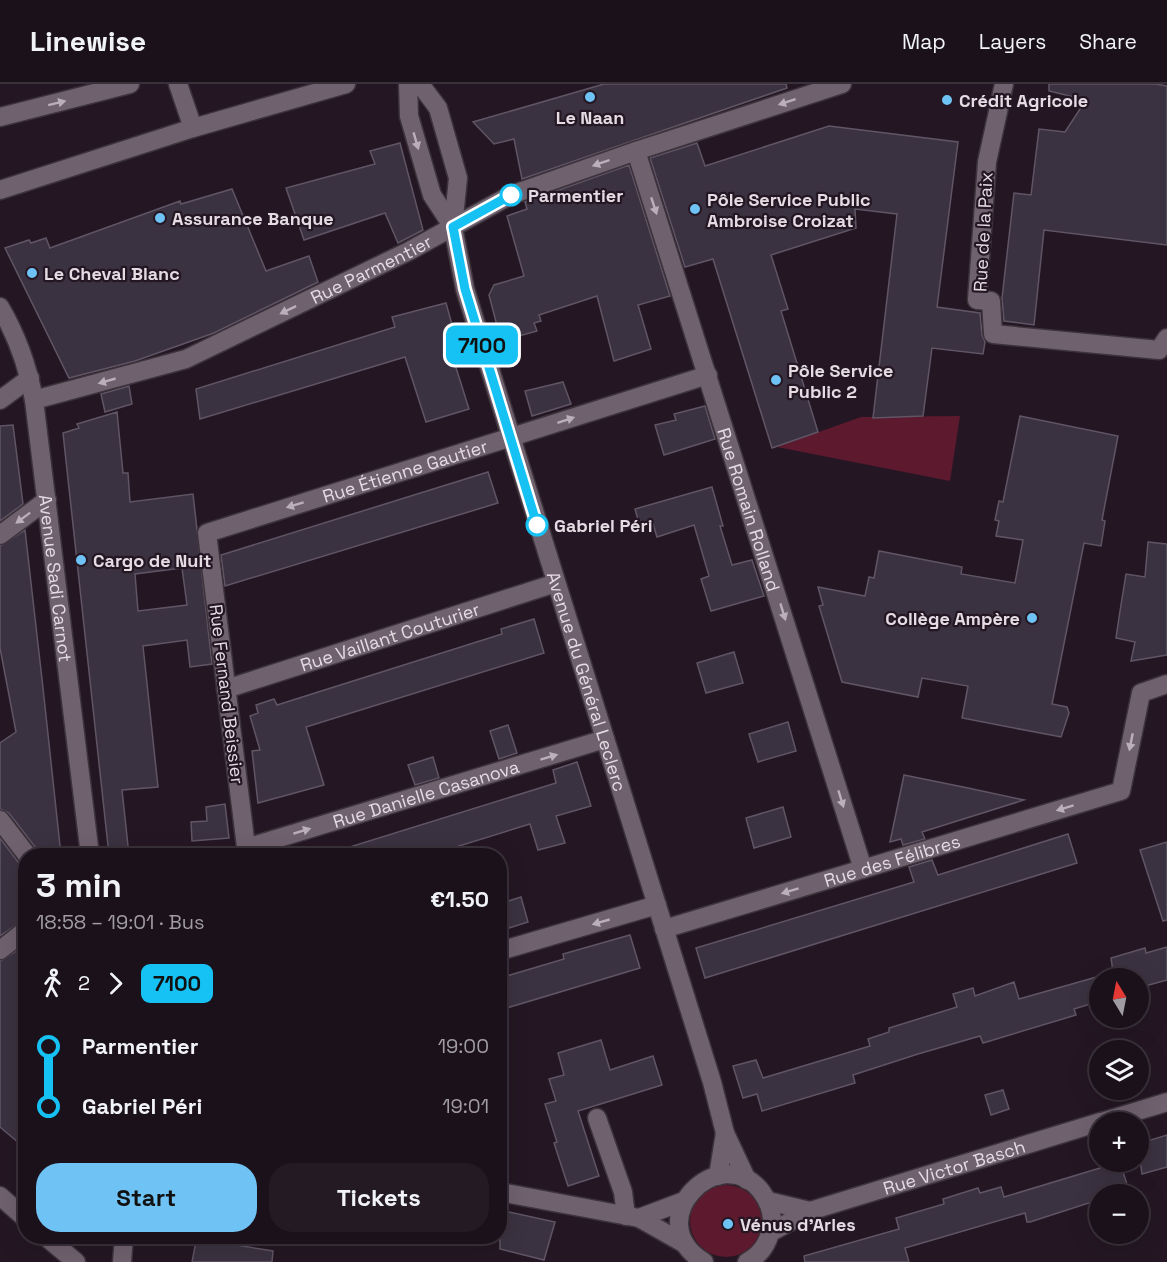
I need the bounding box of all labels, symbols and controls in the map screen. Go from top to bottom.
text: Linewise [30,23,146,59]
text: Map [902,28,946,55]
text: Layers [979,28,1046,55]
text: Share [1079,28,1137,55]
place label: Crédit Agricole [959,89,1088,112]
marker: Le Naan [583,90,597,104]
marker: Crédit Agricole [940,93,954,107]
one-way arrow [48,97,66,107]
one-way arrow [778,98,796,107]
place label: Le Naan [556,106,624,129]
one-way arrow [412,133,421,151]
one-way arrow [592,158,610,168]
street label: Rue de la Paix [968,171,998,293]
marker: Parmentier [500,184,522,206]
place label: Parmentier [528,184,623,207]
place label: Pôle Service Public Ambroise Croizat [707,188,871,232]
one-way arrow [650,197,659,215]
marker: Pôle Service Public Ambroise Croizat [688,202,702,216]
place label: Assurance Banque [172,207,334,230]
marker: Assurance Banque [153,211,167,225]
street label: Rue Parmentier [306,229,436,309]
place label: Le Cheval Blanc [44,262,180,285]
marker: Le Cheval Blanc [25,266,39,280]
one-way arrow [279,305,296,314]
line badge: 7100 [440,326,524,364]
text: 7100 [458,332,506,359]
place label: Pôle Service Public 2 [788,359,893,403]
marker: Pôle Service Public 2 [769,373,783,387]
one-way arrow [98,377,116,386]
one-way arrow [557,415,575,424]
street label: Rue Romain Rolland [713,425,786,594]
street label: Rue Étienne Gautier [320,434,490,507]
street label: Avenue Sadi Carnot [34,493,78,663]
one-way arrow [286,501,304,510]
one-way arrow [16,511,31,523]
marker: Gabriel Péri [526,514,548,536]
place label: Gabriel Péri [554,514,652,537]
place label: Cargo de Nuit [93,549,211,572]
marker: Cargo de Nuit [74,553,88,567]
street label: Avenue du Général Leclerc [542,568,632,794]
street label: Rue Vaillant Couturier [297,597,483,676]
street label: Rue Fernand Beissier [205,603,249,785]
one-way arrow [778,603,788,621]
place label: Collège Ampère [885,607,1020,630]
marker: Collège Ampère [1025,611,1039,625]
one-way arrow [1126,732,1135,751]
one-way arrow [540,751,558,761]
street label: Rue Danielle Casanova [330,754,522,832]
one-way arrow [837,790,846,808]
one-way arrow [1056,804,1074,813]
one-way arrow [293,826,311,835]
street label: Rue des Félibres [821,829,963,892]
text: 3 min [36,865,122,907]
text: €1.50 [430,885,489,913]
one-way arrow [781,887,799,896]
text: 18:58 – 19:01 · Bus [36,909,204,935]
one-way arrow [592,918,610,927]
icon: walk [36,967,69,1000]
icon: forward [99,967,132,1000]
north arrow [1089,968,1149,1028]
map controls [1089,968,1149,1244]
text: 2 [78,970,90,996]
text: 7100 [153,970,201,997]
text: Parmentier [82,1032,199,1060]
text: 19:00 [438,1033,489,1059]
button: layers [1089,1040,1149,1100]
text: Gabriel Péri [82,1092,202,1120]
text: 19:01 [442,1093,489,1119]
button: + [1089,1112,1149,1172]
street label: Rue Victor Basch [880,1134,1028,1199]
button: Start [36,1163,257,1232]
button: Tickets [269,1163,489,1232]
button: − [1089,1184,1149,1244]
place label: Vénus d'Arles [740,1213,856,1236]
marker: Vénus d'Arles [721,1217,735,1231]

